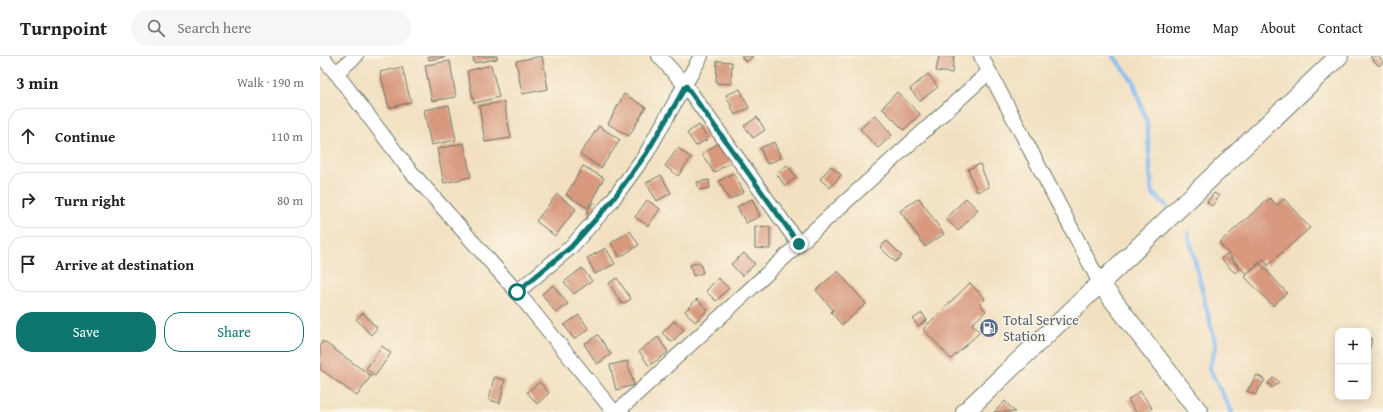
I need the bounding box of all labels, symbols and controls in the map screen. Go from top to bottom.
search box [131,10,411,46]
text: Turnpoint [20,14,107,42]
icon: search [145,17,167,39]
text: Search here [177,17,251,38]
text: Home [1156,18,1191,38]
text: Map [1213,18,1238,38]
text: About [1260,18,1296,38]
text: Contact [1318,18,1363,38]
text: 3 min [16,70,58,95]
text: Walk · 190 m [237,73,304,92]
icon: ahead [17,125,39,147]
text: Continue [55,126,116,147]
text: 110 m [271,127,303,146]
icon: right [17,189,39,211]
text: Turn right [55,190,126,211]
text: 80 m [277,191,303,210]
route end [790,235,808,253]
icon: arrive [17,253,39,275]
text: Arrive at destination [55,254,194,275]
route start [508,283,526,301]
place label: Total Service Station [1003,310,1079,346]
button: Save [16,312,156,352]
button: Share [164,312,304,352]
fuel station icon: Total Service Station [978,317,1000,339]
map controls [1335,328,1371,400]
button: + [1335,328,1371,364]
button: − [1335,364,1371,400]

